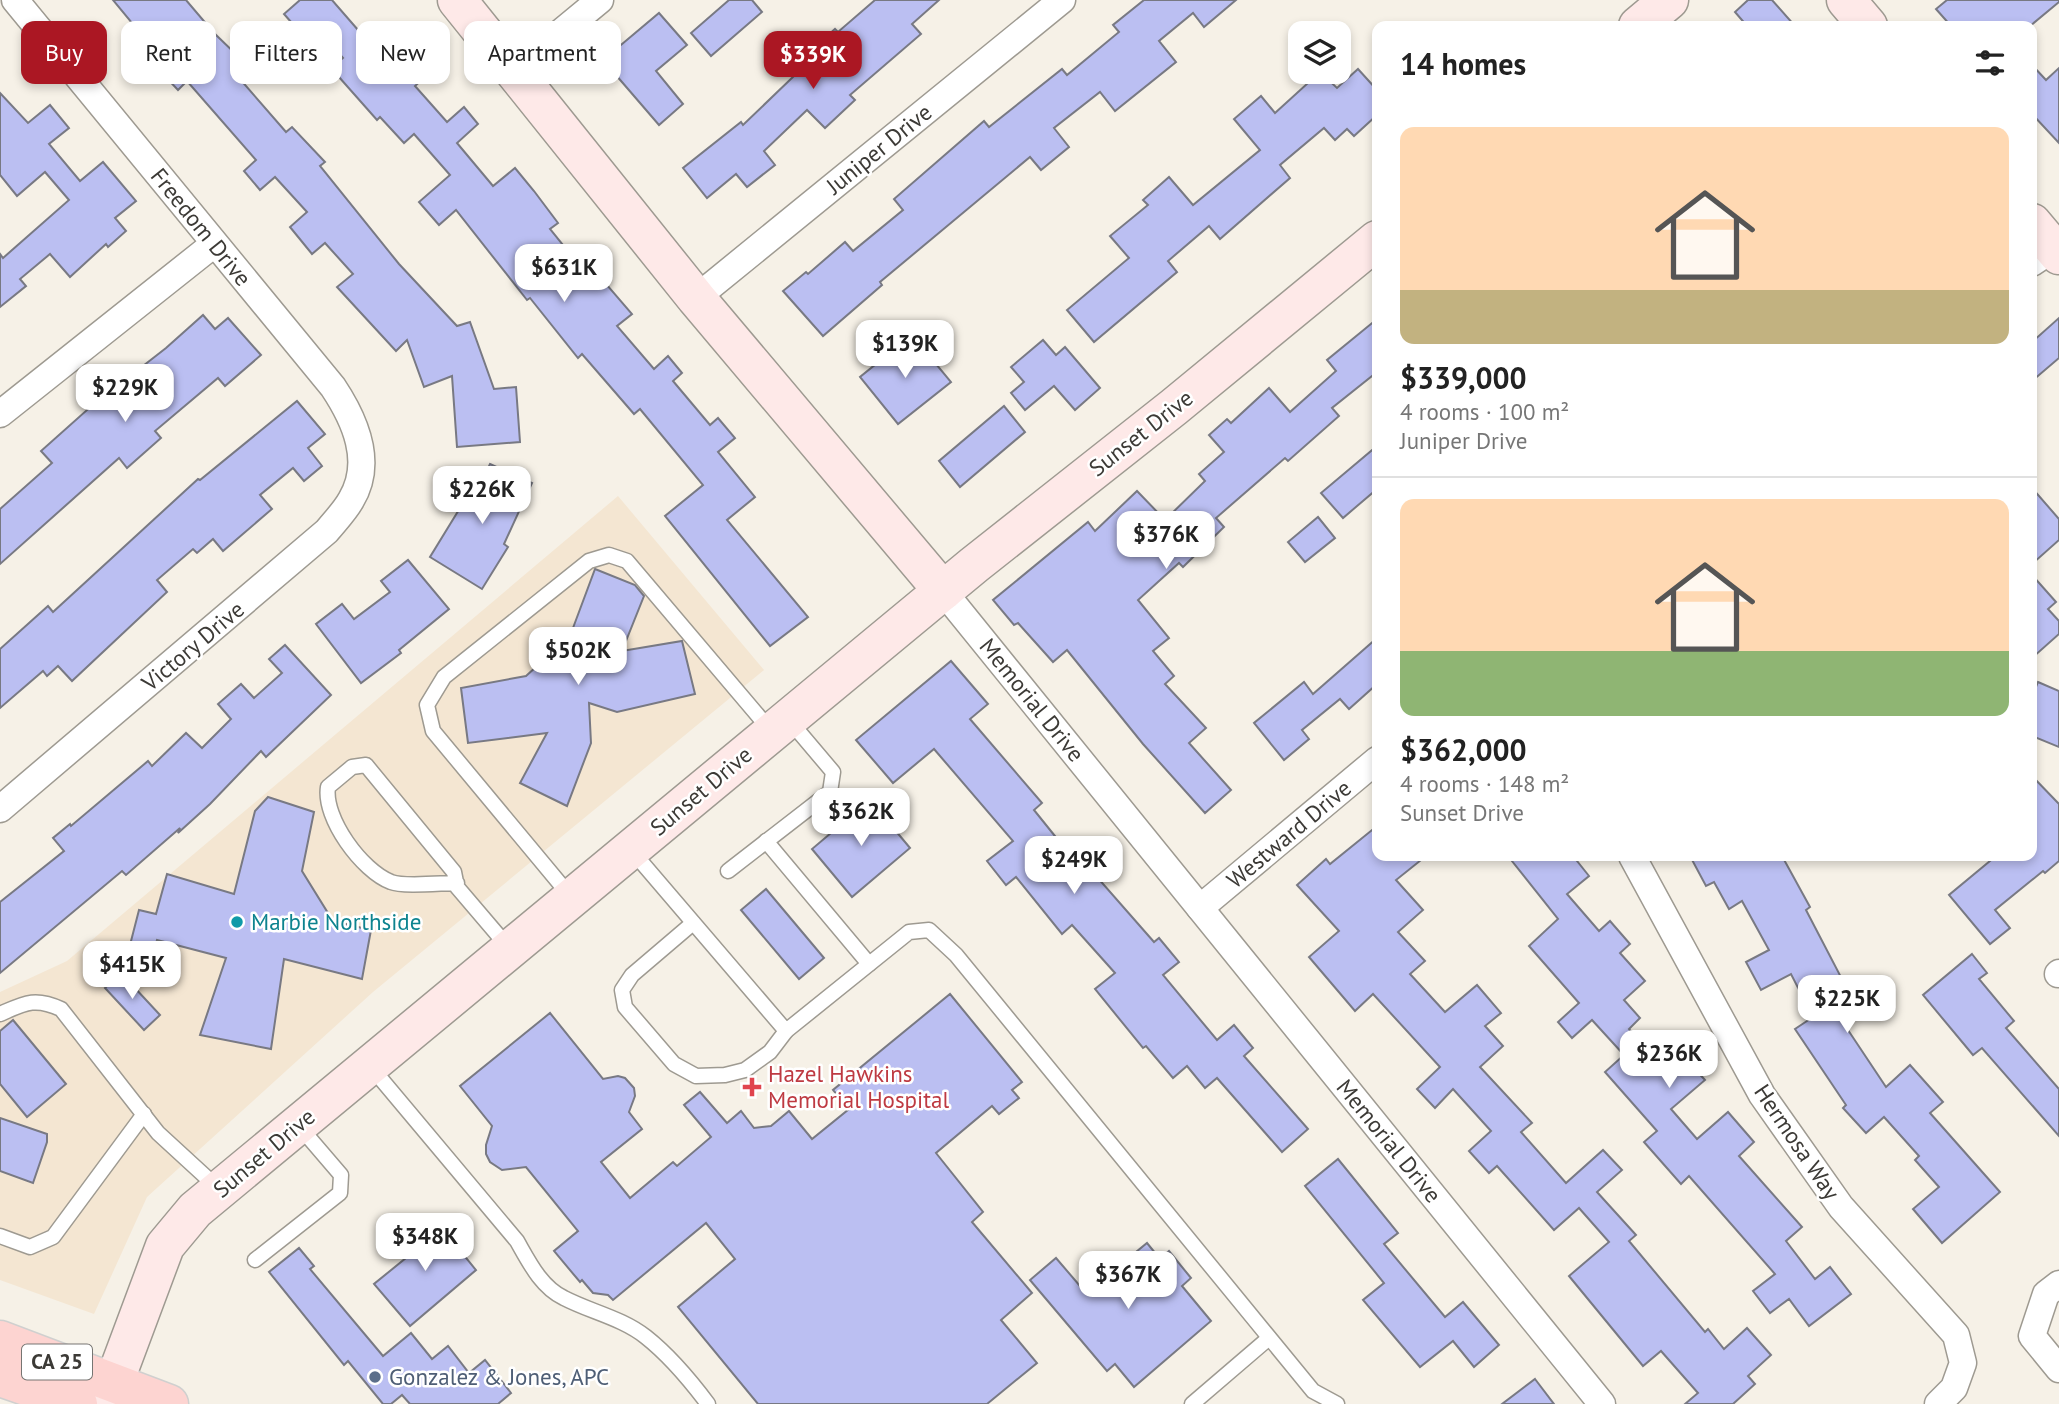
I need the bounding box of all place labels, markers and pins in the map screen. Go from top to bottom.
pin: $339K [764,32,862,91]
pin: $631K [515,244,613,304]
pin: $139K [856,320,954,380]
pin: $229K [76,364,174,424]
pin: $226K [433,466,531,526]
pin: $376K [1117,512,1215,571]
pin: $502K [529,628,627,687]
pin: $362K [812,788,910,848]
pin: $249K [1025,836,1123,896]
place label: Marbie Northside [251,907,421,936]
marker: Marbie Northside [229,914,245,930]
pin: $415K [83,942,181,1001]
pin: $225K [1798,976,1896,1035]
pin: $236K [1620,1030,1718,1090]
place label: Hazel Hawkins Memorial Hospital [768,1059,949,1114]
marker: Hazel Hawkins Memorial Hospital [742,1077,762,1097]
pin: $348K [376,1214,474,1273]
pin: $367K [1079,1252,1177,1311]
place label: Gonzalez & Jones, APC [389,1362,609,1391]
marker: Gonzalez & Jones, APC [367,1369,383,1385]

